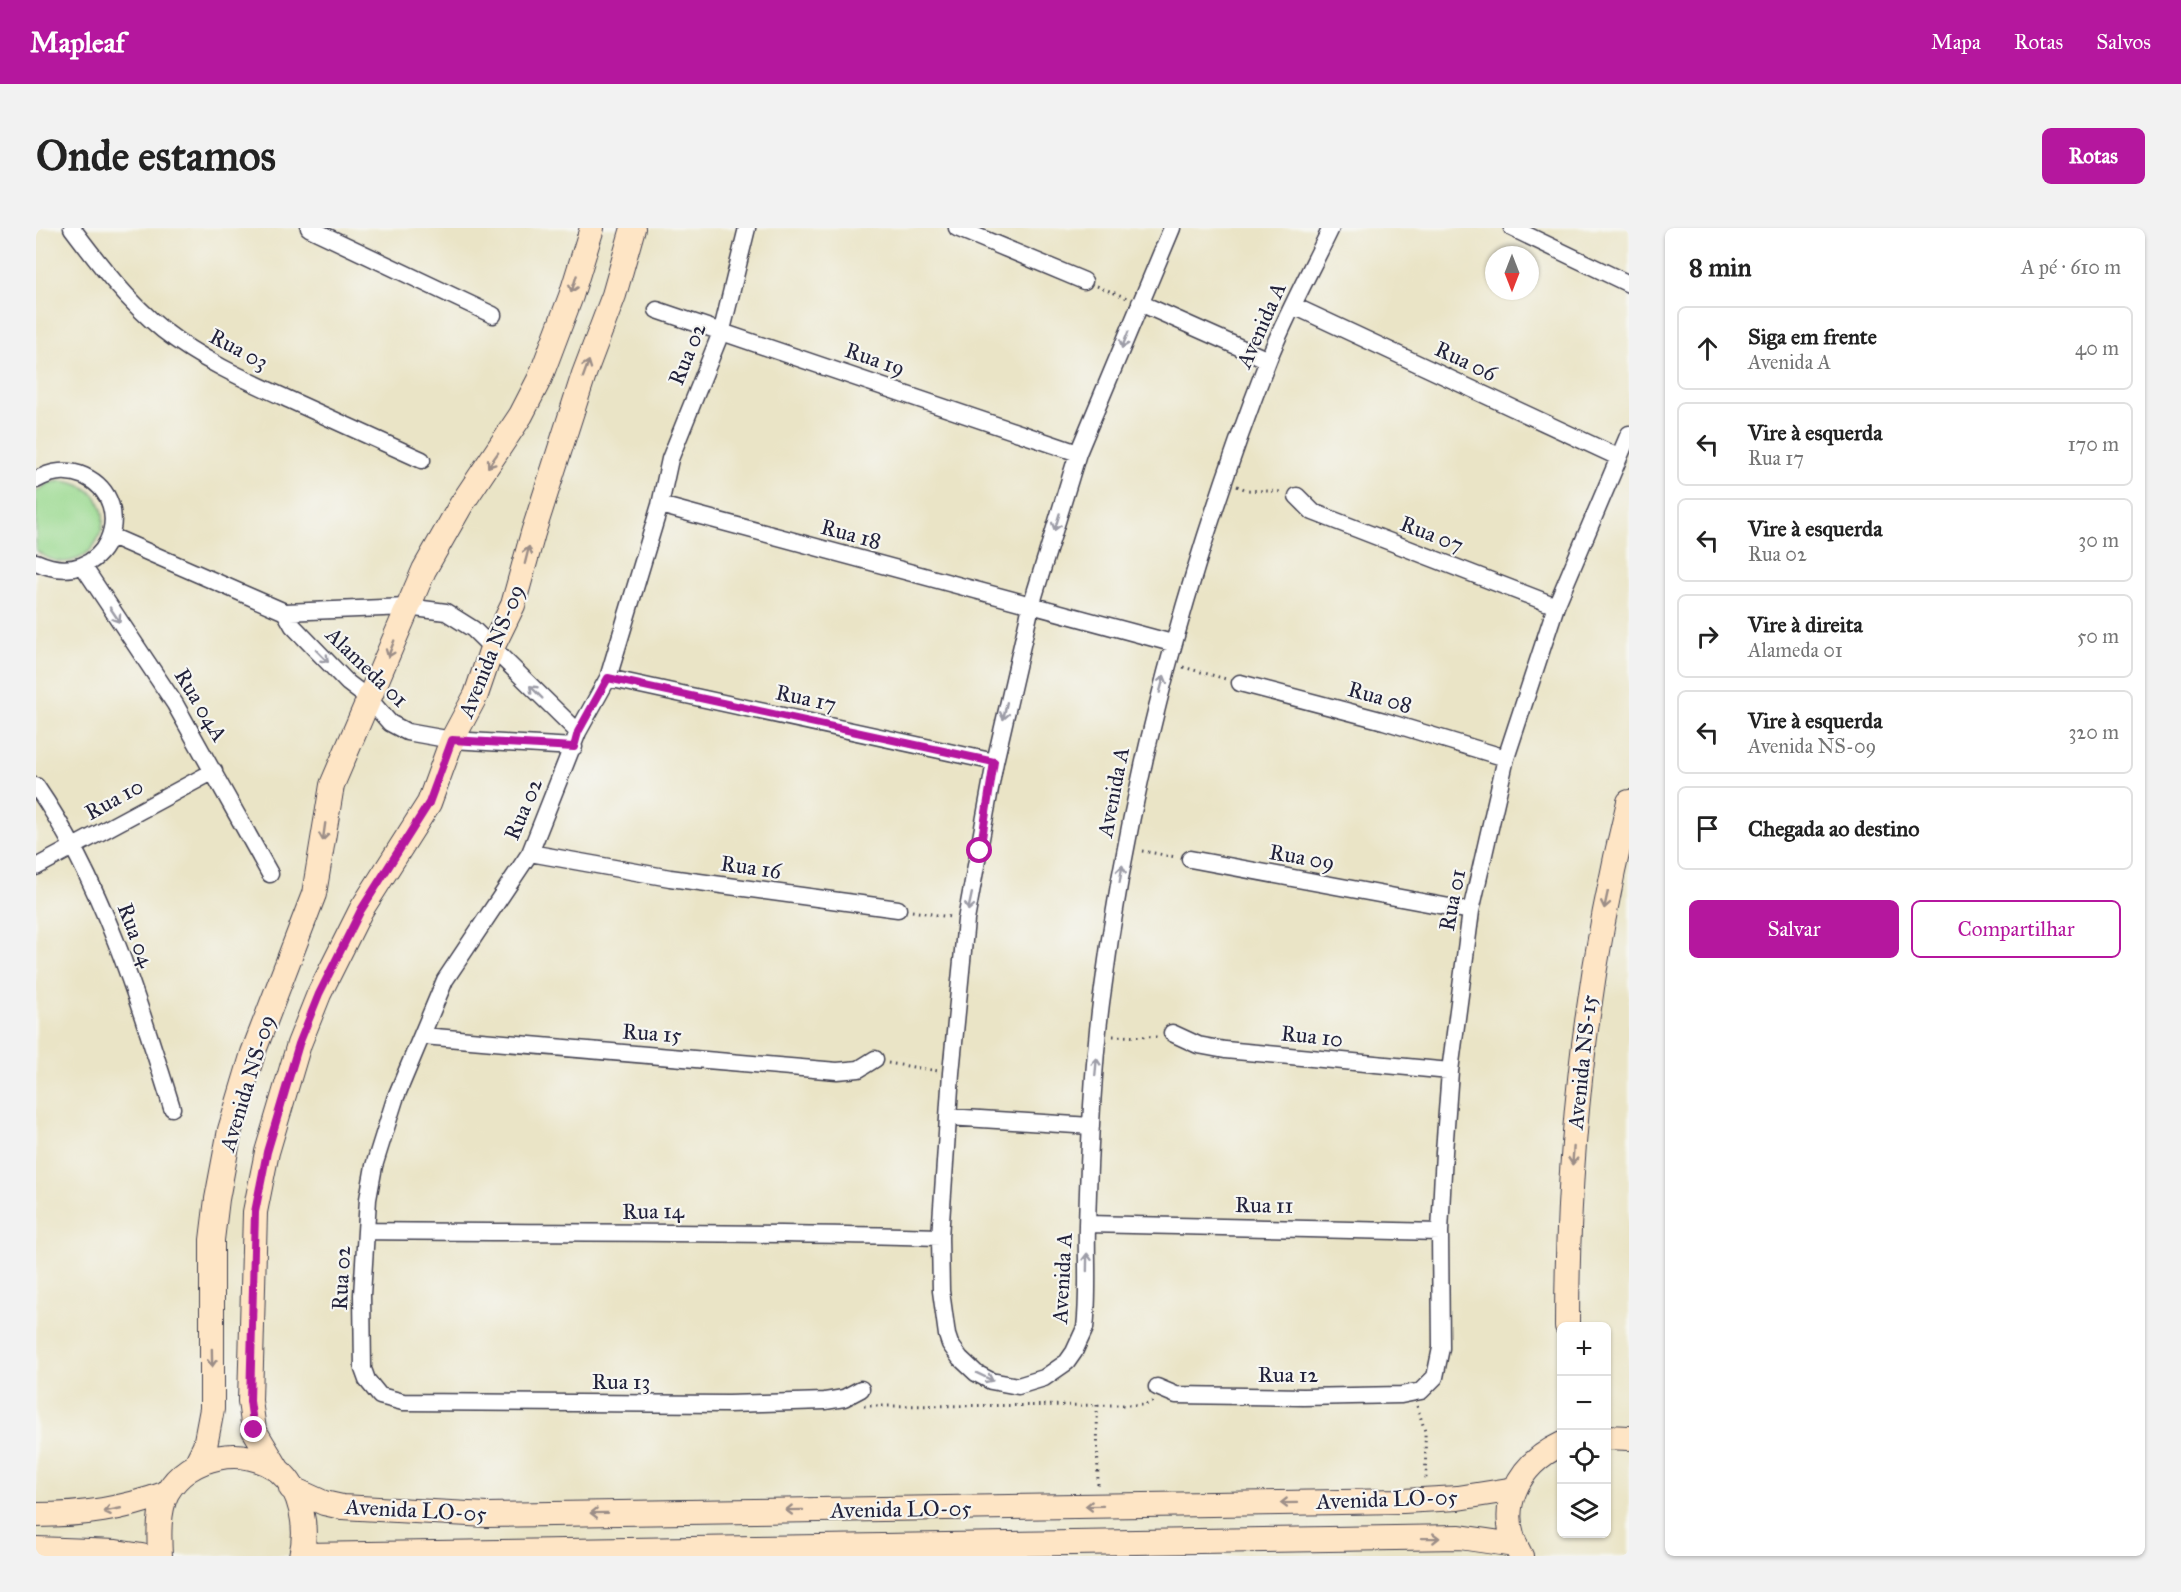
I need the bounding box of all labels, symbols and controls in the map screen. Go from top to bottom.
text: Mapleaf [30,25,125,60]
text: Mapa [1931,29,1981,55]
text: Rotas [2014,29,2063,55]
text: Salvos [2096,29,2151,55]
button: Rotas [2042,128,2145,184]
text: Onde estamos [36,130,276,182]
north arrow [1485,246,1539,300]
text: 8 min [1689,251,1752,283]
text: A pé · 610 m [2021,255,2121,279]
one-way arrow [568,274,579,293]
street label: Avenida A [1230,278,1292,373]
street label: Rua 02 [662,319,712,389]
street label: Rua 03 [205,322,273,376]
text: Siga em frente [1748,323,1877,350]
one-way arrow [1119,330,1130,349]
icon: ahead [1691,332,1724,365]
street label: Rua 06 [1431,335,1502,387]
street label: Rua 19 [842,336,908,382]
text: 40 m [2075,336,2119,360]
text: Avenida A [1748,350,1831,374]
one-way arrow [582,360,593,379]
text: Vire à esquerda [1748,419,1882,446]
icon: left [1691,428,1724,461]
text: 170 m [2068,432,2119,456]
text: Rua 17 [1748,446,1804,470]
one-way arrow [487,451,499,468]
street label: Rua 07 [1397,510,1467,558]
one-way arrow [1051,512,1062,531]
street label: Rua 18 [818,513,884,555]
text: Vire à esquerda [1748,515,1882,542]
icon: left [1691,524,1724,557]
text: 30 m [2078,528,2119,552]
text: Rua 02 [1748,542,1807,566]
one-way arrow [522,546,534,565]
street label: Avenida NS-09 [452,581,530,722]
one-way arrow [109,606,121,623]
text: Vire à direita [1748,611,1863,638]
street label: Alameda 01 [319,620,414,713]
icon: right [1691,620,1724,653]
text: 50 m [2077,624,2119,648]
text: Alameda 01 [1748,638,1843,662]
one-way arrow [384,640,395,658]
one-way arrow [315,649,330,664]
street label: Rua 04A [169,663,234,747]
one-way arrow [1156,674,1168,693]
street label: Rua 08 [1345,675,1415,719]
street label: Rua 17 [773,678,839,718]
one-way arrow [528,684,543,699]
one-way arrow [999,701,1011,720]
text: Vire à esquerda [1748,707,1882,734]
icon: left [1691,716,1724,749]
text: 320 m [2068,720,2119,744]
text: Avenida NS-09 [1748,734,1876,758]
street label: Avenida A [1091,745,1135,840]
street label: Rua 10 [80,772,148,826]
street label: Rua 02 [498,774,548,844]
icon: arrive [1691,812,1724,845]
text: Chegada ao destino [1748,815,1919,842]
one-way arrow [319,821,330,841]
route start [966,837,992,863]
street label: Rua 09 [1267,838,1337,876]
street label: Rua 16 [719,849,784,885]
one-way arrow [1116,865,1127,885]
street label: Rua 01 [1433,867,1471,933]
one-way arrow [1600,890,1611,909]
one-way arrow [964,892,975,911]
street label: Rua 04 [112,899,161,971]
button: Salvar [1689,900,1899,958]
button: Compartilhar [1911,900,2121,958]
street label: Avenida NS-15 [1561,993,1602,1132]
street label: Avenida NS-09 [213,1012,281,1155]
street label: Rua 15 [621,1017,683,1049]
street label: Rua 10 [1280,1019,1344,1053]
one-way arrow [1091,1058,1102,1078]
one-way arrow [1567,1145,1578,1165]
street label: Rua 11 [1235,1191,1293,1219]
street label: Rua 14 [622,1197,685,1225]
street label: Avenida A [1046,1232,1078,1325]
street label: Rua 02 [326,1245,356,1311]
one-way arrow [1081,1253,1092,1273]
map controls [1557,1322,1611,1538]
button: + [1557,1322,1611,1376]
one-way arrow [206,1348,218,1368]
street label: Rua 12 [1258,1361,1318,1388]
street label: Rua 13 [592,1368,650,1395]
one-way arrow [976,1372,994,1384]
button: − [1557,1376,1611,1430]
route end [240,1416,266,1442]
button: locate [1557,1430,1611,1484]
street label: Avenida LO-05 [1315,1483,1458,1515]
button: layers [1557,1484,1611,1538]
street label: Avenida LO-05 [344,1493,487,1527]
street label: Avenida LO-05 [829,1494,972,1524]
one-way arrow [1279,1497,1299,1509]
one-way arrow [1084,1500,1104,1512]
one-way arrow [784,1504,804,1516]
one-way arrow [102,1505,122,1516]
one-way arrow [589,1507,609,1519]
one-way arrow [1421,1532,1441,1544]

